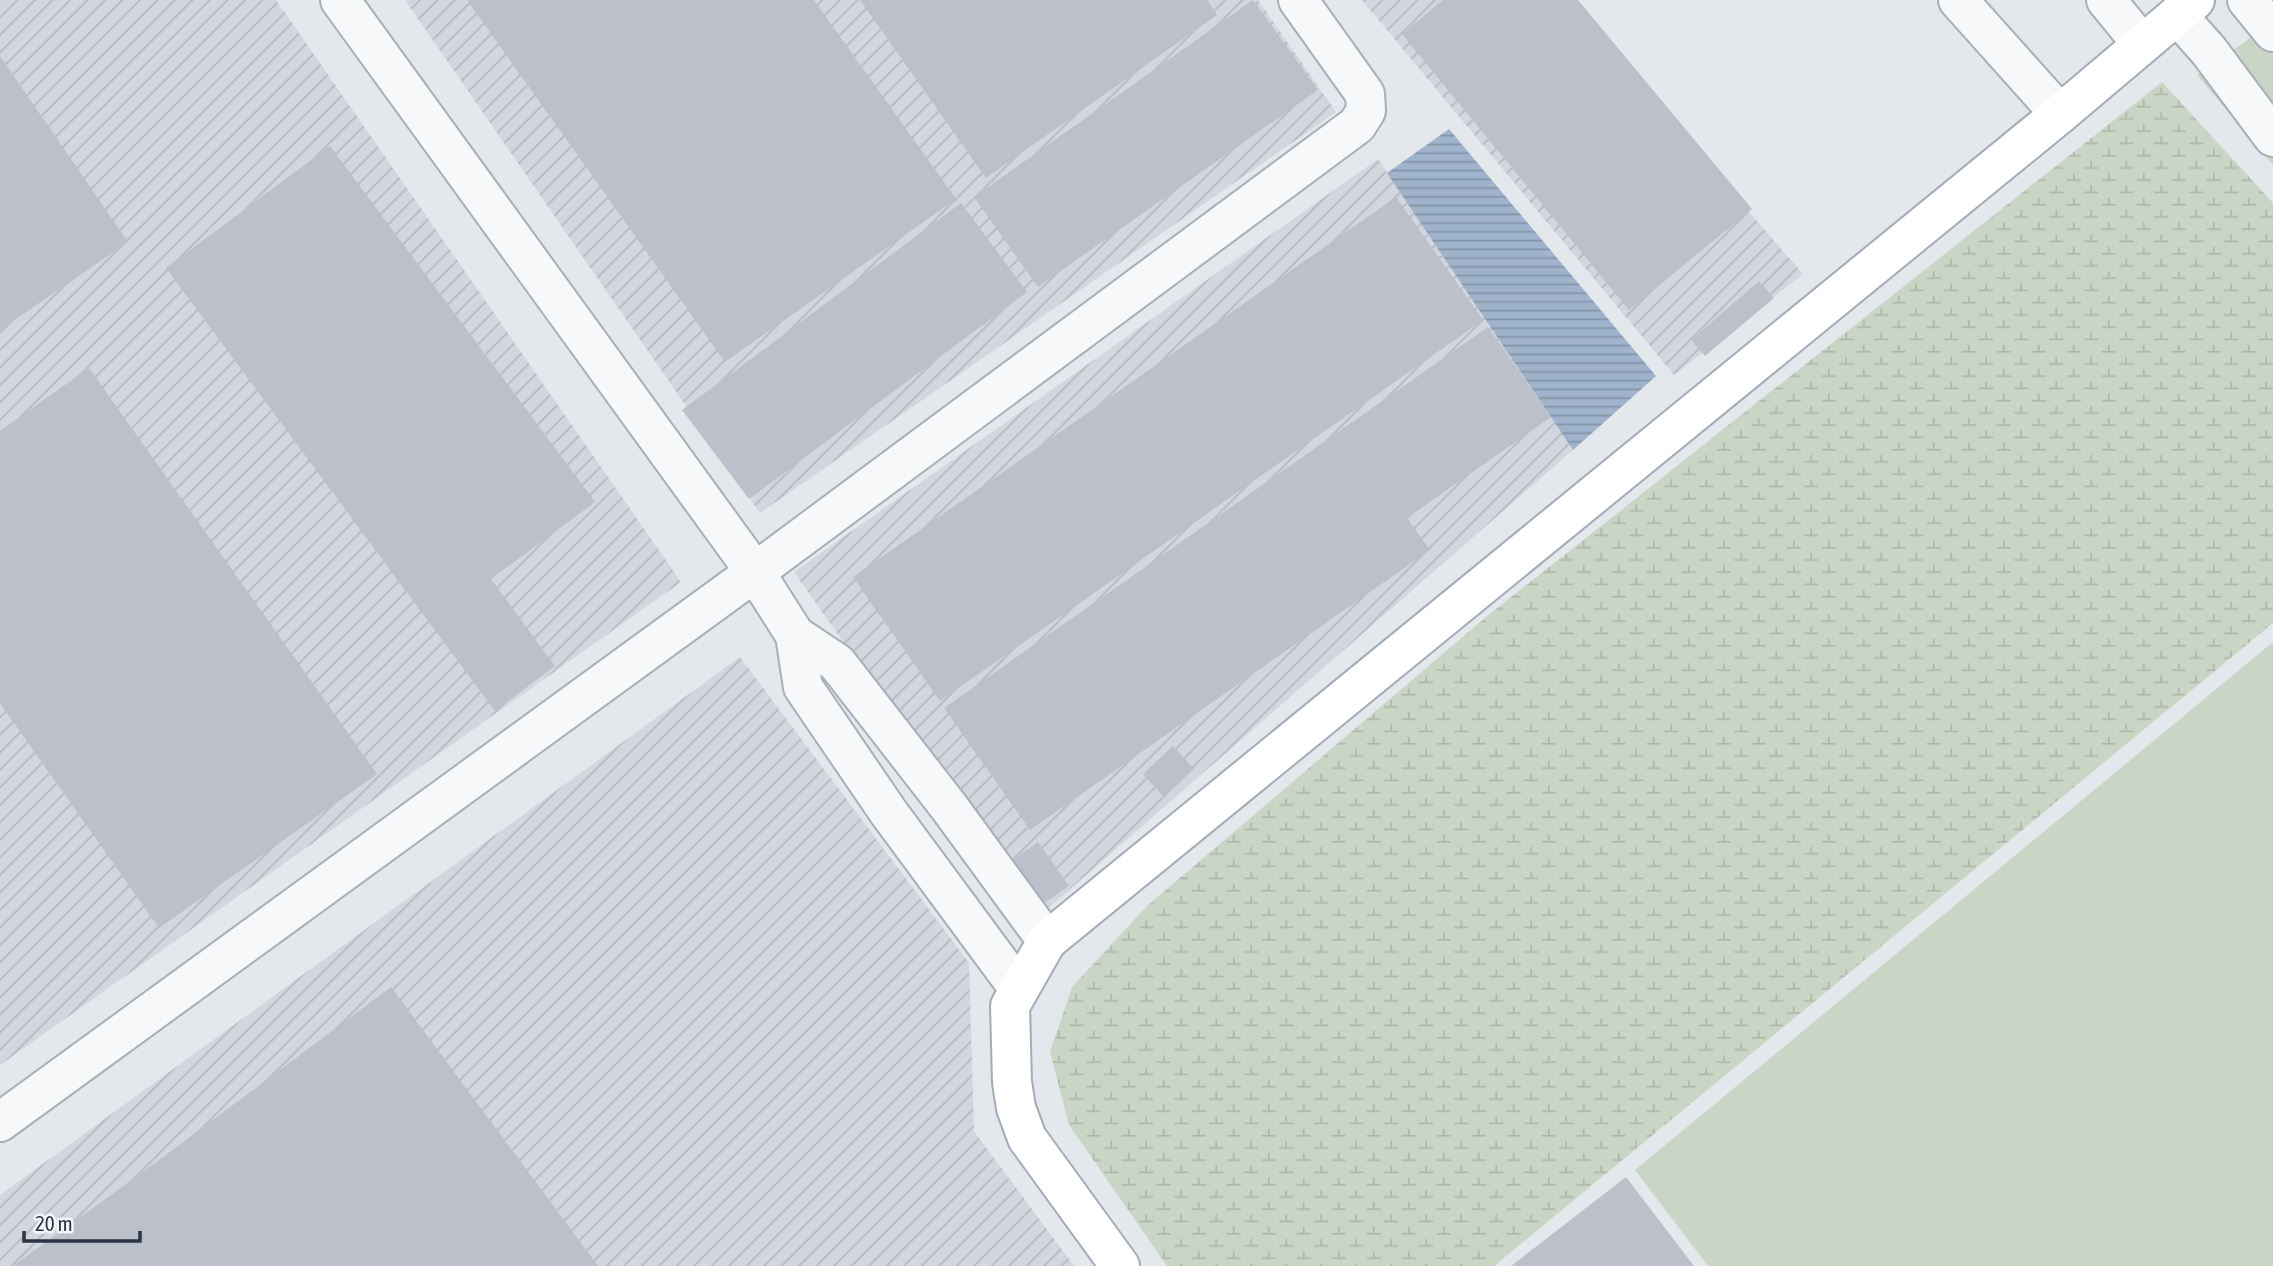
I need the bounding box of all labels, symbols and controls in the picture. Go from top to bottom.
scale bar [24,1200,140,1244]
text: 20 m [35,1211,73,1235]

